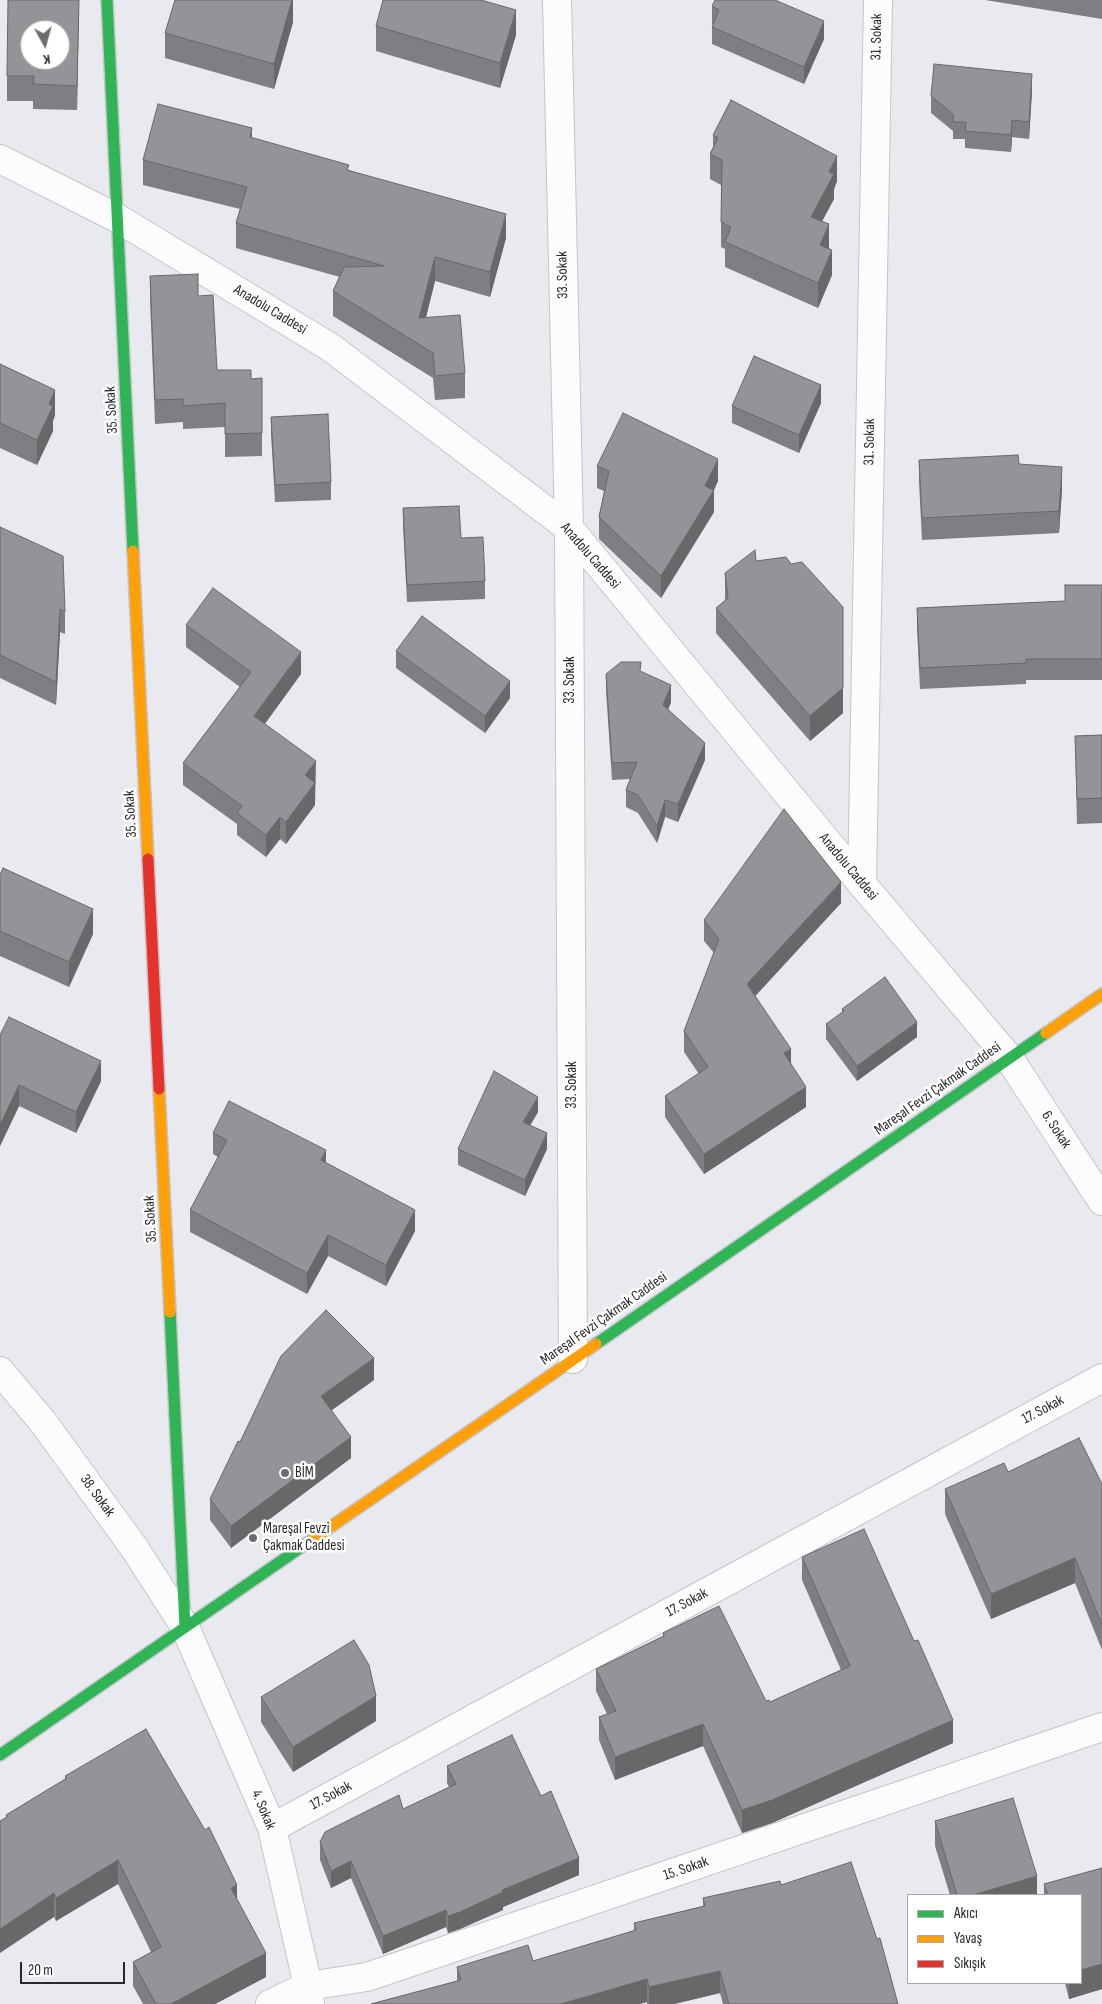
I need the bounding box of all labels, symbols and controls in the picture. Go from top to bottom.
street label: 31. Sokak [868,13,886,61]
north arrow [20,20,70,70]
text: K [42,51,51,68]
street label: 33. Sokak [554,251,572,299]
street label: Anadolu Caddesi [230,281,310,339]
street label: 35. Sokak [102,386,122,434]
street label: 31. Sokak [861,418,879,466]
street label: Anadolu Caddesi [556,519,624,593]
street label: 33. Sokak [561,656,579,704]
street label: 35. Sokak [121,790,141,838]
street label: Anadolu Caddesi [815,830,881,904]
street label: Mareşal Fevzi Çakmak Caddesi [871,1038,1005,1140]
street label: 33. Sokak [563,1061,581,1109]
street label: 6. Sokak [1037,1108,1075,1152]
street label: 35. Sokak [141,1195,161,1243]
street label: Mareşal Fevzi Çakmak Caddesi [537,1268,671,1370]
street label: 17. Sokak [1019,1391,1067,1429]
place label: BİM [295,1464,314,1482]
marker: BİM [279,1467,291,1479]
street label: 38. Sokak [76,1471,118,1521]
place label: Mareşal Fevzi Çakmak Caddesi [263,1520,345,1555]
marker: Mareşal Fevzi Çakmak Caddesi [247,1532,259,1544]
street label: 17. Sokak [663,1584,711,1622]
street label: 17. Sokak [307,1777,355,1815]
street label: 4. Sokak [247,1787,279,1833]
street label: 15. Sokak [661,1853,711,1885]
legend [907,1894,1082,1984]
text: Akıcı [954,1904,978,1923]
text: Yavaş [954,1929,982,1948]
scale bar [22,1952,128,1984]
text: Sıkışık [954,1954,986,1973]
text: 20 m [28,1961,53,1980]

